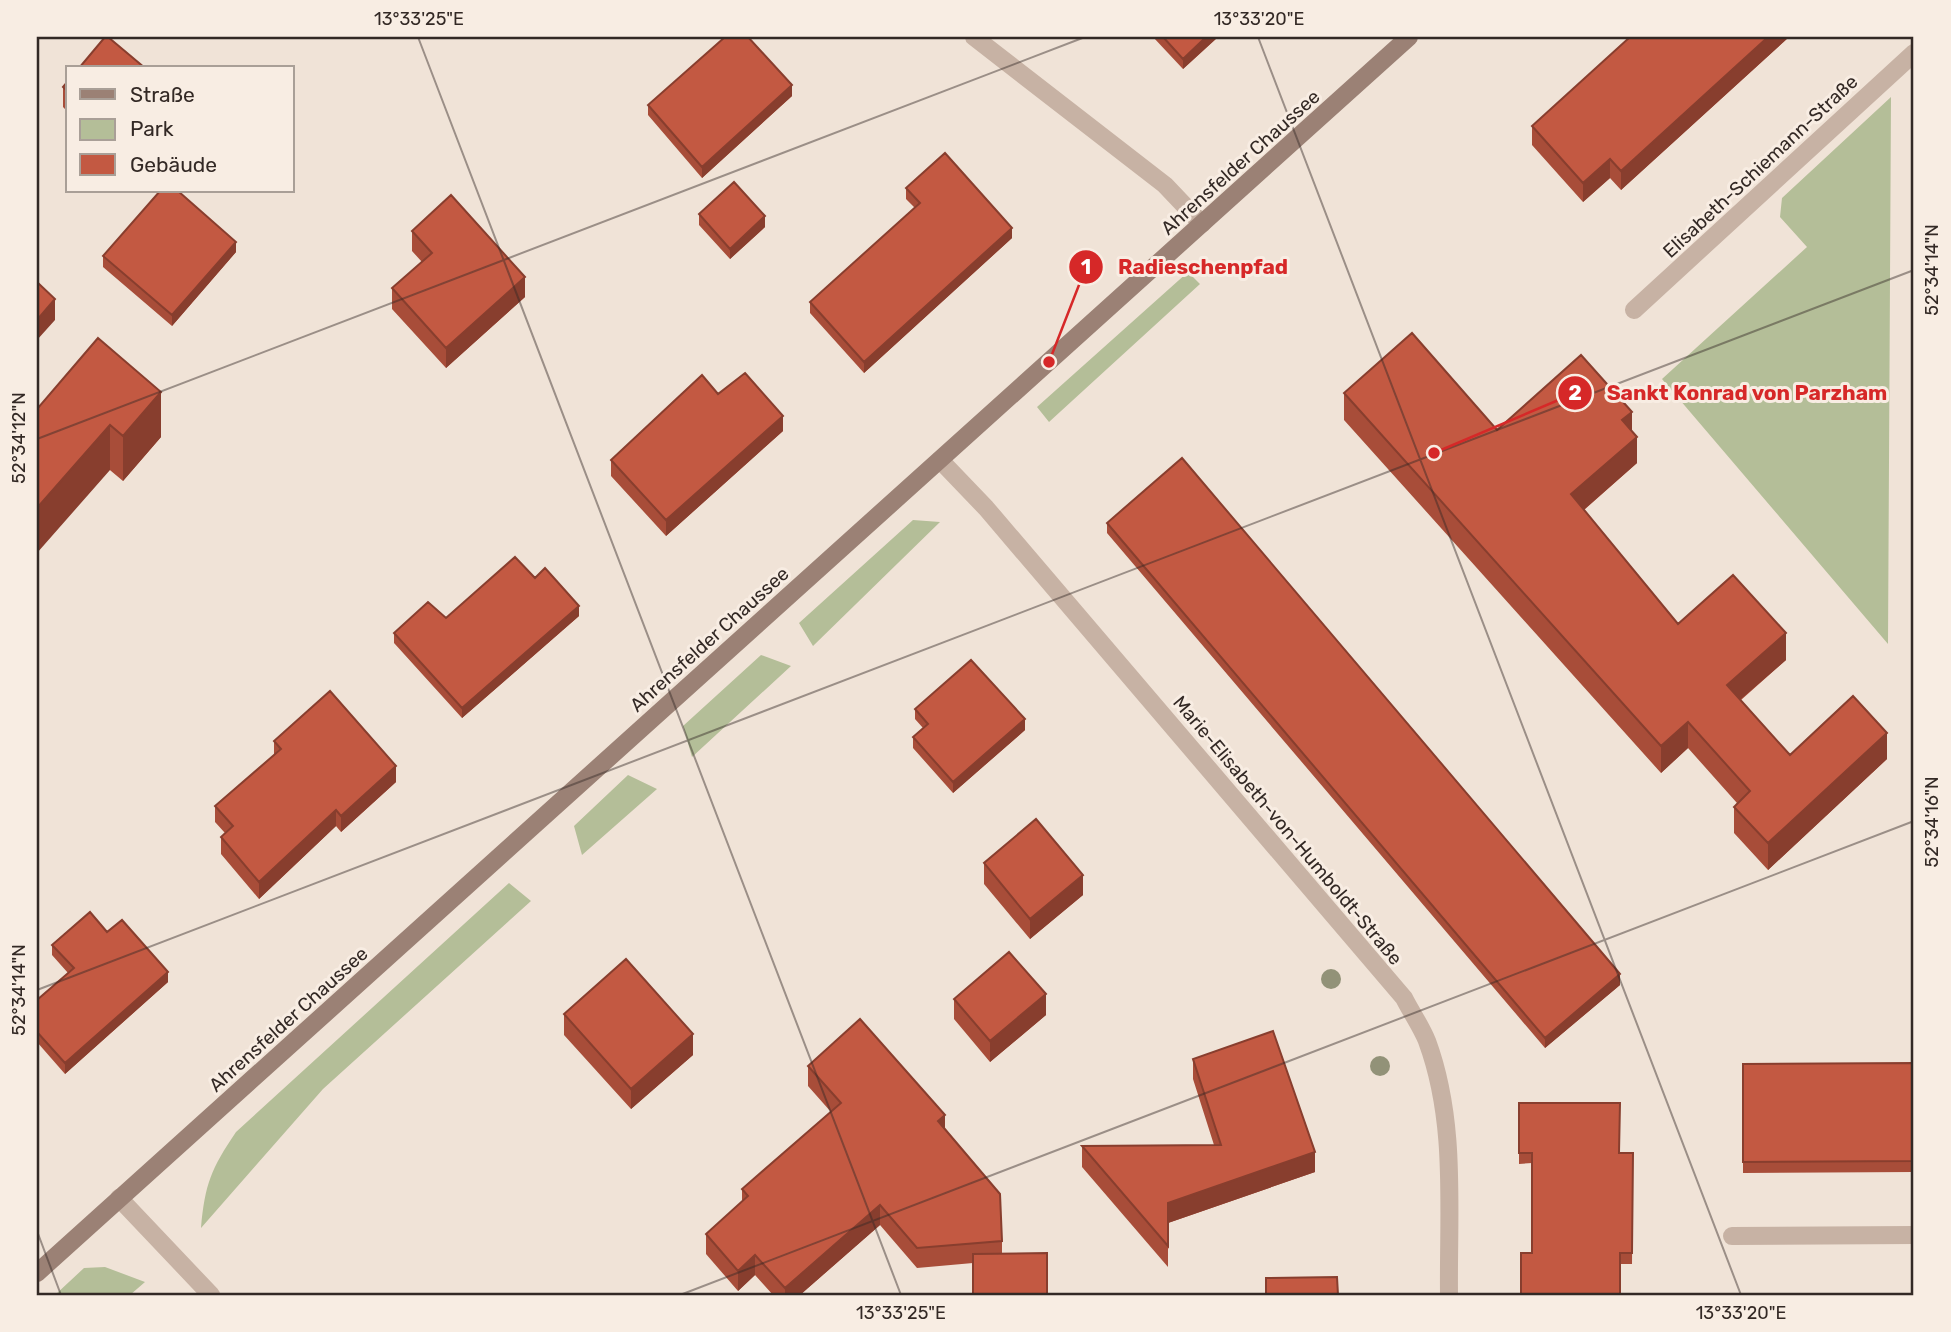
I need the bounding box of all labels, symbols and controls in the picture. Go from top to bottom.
text: 13°33'25"E [374,8,464,30]
text: 13°33'20"E [1214,8,1304,30]
legend [66,66,294,192]
street label: Elisabeth-Schiemann-Straße [1658,70,1862,263]
text: Straße [130,82,195,107]
street label: Ahrensfelder Chaussee [1156,85,1324,240]
text: Park [130,116,174,141]
text: Gebäude [130,152,217,177]
text: 52°34'14"N [1921,224,1943,316]
callout: Radieschenpfad [1069,246,1302,288]
text: 1 [1081,254,1091,279]
text: Radieschenpfad [1118,254,1288,279]
callout: Sankt Konrad von Parzham [1557,372,1902,414]
text: 2 [1568,380,1582,405]
text: Sankt Konrad von Parzham [1607,380,1887,405]
text: 52°34'12"N [8,392,30,484]
street label: Ahrensfelder Chaussee [625,562,793,717]
street label: Marie-Elisabeth-von-Humboldt-Straße [1168,691,1407,970]
text: 52°34'16"N [1921,777,1943,867]
street label: Ahrensfelder Chaussee [204,942,372,1097]
text: 52°34'14"N [8,944,30,1036]
text: 13°33'25"E [856,1302,946,1324]
text: 13°33'20"E [1696,1302,1786,1324]

